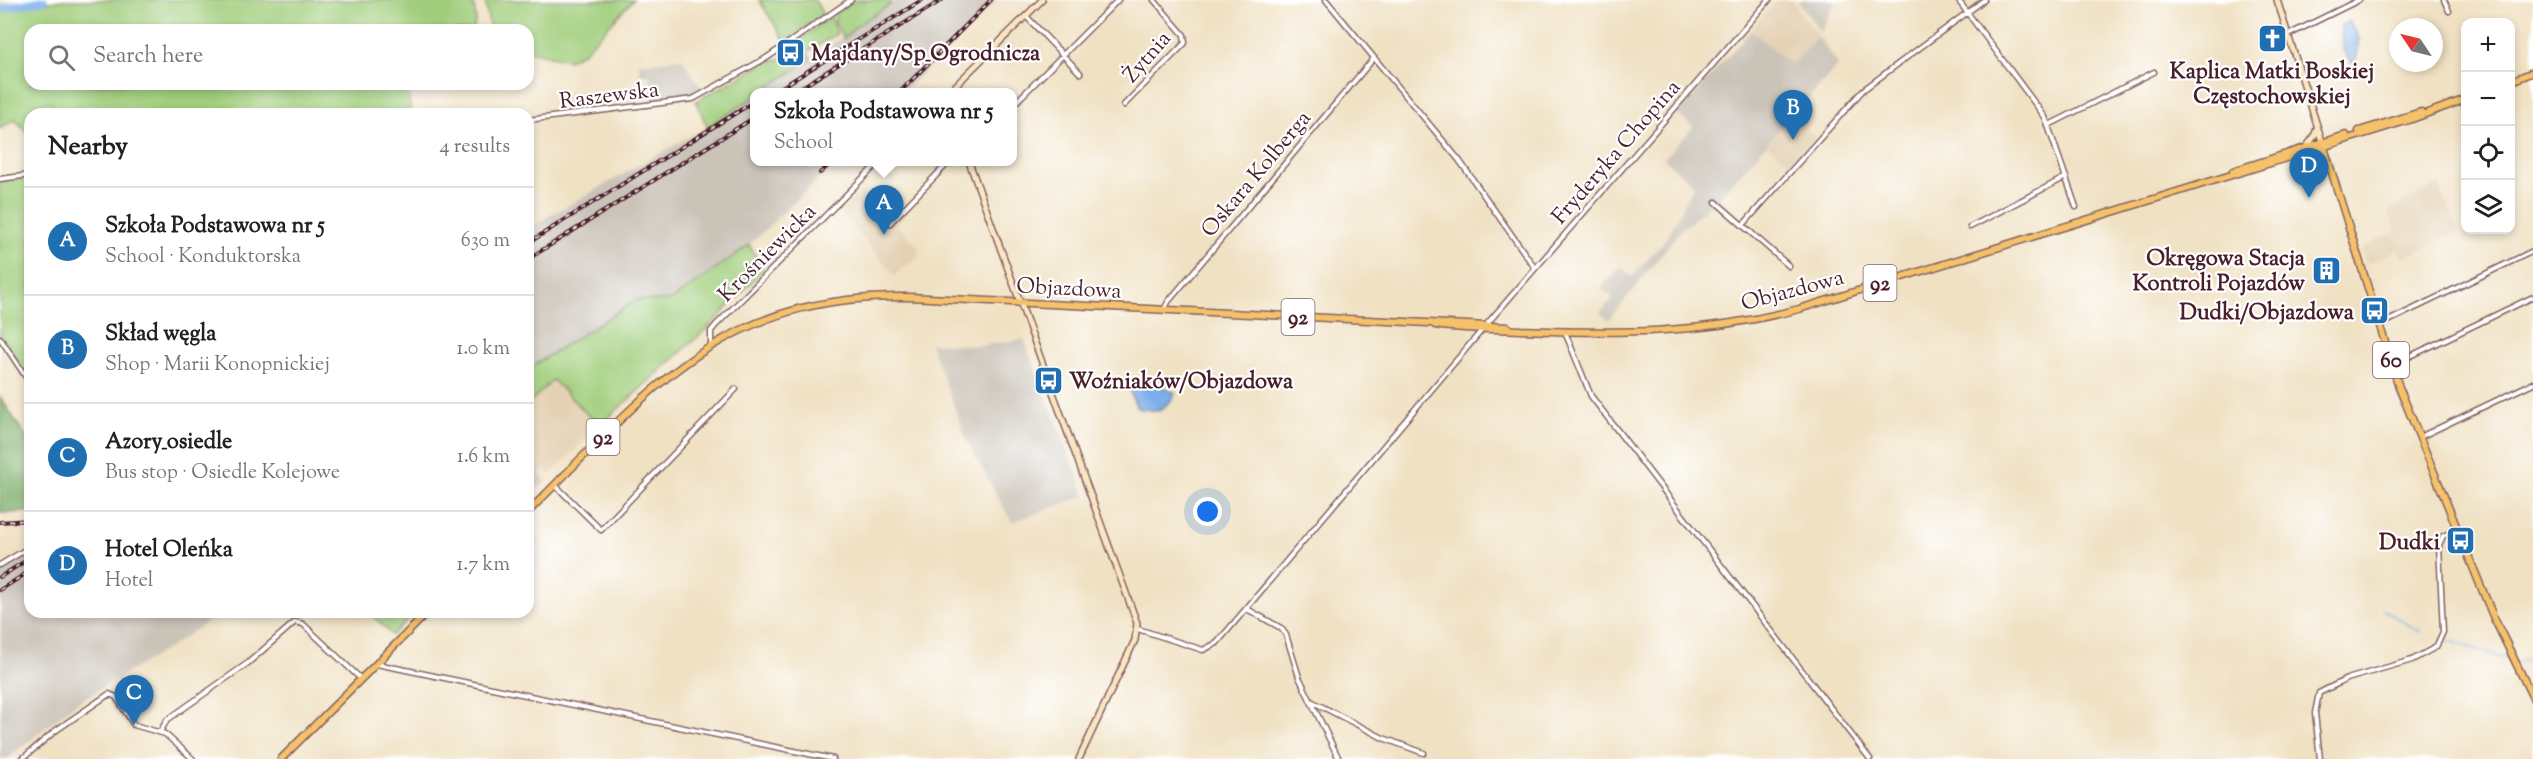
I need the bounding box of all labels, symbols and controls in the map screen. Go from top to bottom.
north arrow [2389,18,2443,72]
map controls [2461,18,2515,234]
button: + [2461,18,2515,72]
church icon: Kaplica Matki Boskiej Częstochowskiej [2256,22,2288,54]
search box [24,24,534,90]
street label: Żytnia [1117,25,1180,91]
bus stop icon: Majdany/Sp_Ogrodnicza [774,36,806,68]
place label: Majdany/Sp_Ogrodnicza [811,39,1041,71]
icon: search [45,41,78,74]
text: Search here [93,41,203,73]
place label: Kaplica Matki Boskiej Częstochowskiej [2170,57,2374,114]
button: − [2461,72,2515,126]
street label: Fryderyka Chopina [1545,73,1689,232]
street label: Raszewska [558,75,661,119]
popup [750,88,1017,166]
pin: B [1774,90,1812,140]
text: Szkoła Podstawowa nr 5 [774,97,993,129]
street label: Oskara Kolberga [1195,105,1320,245]
button: locate [2461,126,2515,180]
text: Nearby [48,129,128,166]
text: School [774,129,833,158]
text: 4 results [439,133,510,162]
pin: D [2290,148,2328,198]
button: layers [2461,180,2515,234]
pin: A [864,186,904,235]
street label: Krośniewicka [712,198,825,311]
text: Szkoła Podstawowa nr 5 [105,211,325,243]
text: A [59,227,76,256]
text: 630 m [461,227,510,256]
text: School · Konduktorska [105,243,301,272]
place label: Okręgowa Stacja Kontroli Pojazdów [2132,244,2306,301]
building icon: Okręgowa Stacja Kontroli Pojazdów [2310,254,2342,286]
street label: Objazdowa [1738,263,1848,321]
road number: 92 [1864,265,1896,301]
street label: Objazdowa [1015,271,1122,309]
bus stop icon: Dudki/Objazdowa [2359,295,2391,327]
place label: Dudki/Objazdowa [2180,298,2355,330]
road number: 92 [1282,299,1314,335]
text: Skład węgla [105,319,216,351]
text: B [61,335,74,364]
text: 1.0 km [456,335,510,364]
road number: 60 [2373,342,2409,378]
text: Shop · Marii Konopnickiej [105,351,330,380]
bus stop icon: Woźniaków/Objazdowa [1032,364,1064,396]
place label: Woźniaków/Objazdowa [1069,367,1294,399]
road number: 92 [586,419,620,455]
text: Azory_osiedle [105,427,232,459]
text: C [59,443,76,472]
text: 1.6 km [457,443,510,472]
text: Bus stop · Osiedle Kolejowe [105,459,340,488]
your location [1193,497,1222,526]
bus stop icon: Dudki [2445,525,2477,557]
place label: Dudki [2379,528,2441,560]
text: Hotel Oleńka [105,535,233,567]
text: D [60,551,75,580]
text: 1.7 km [456,551,510,580]
text: Hotel [105,567,153,596]
pin: C [114,676,154,725]

